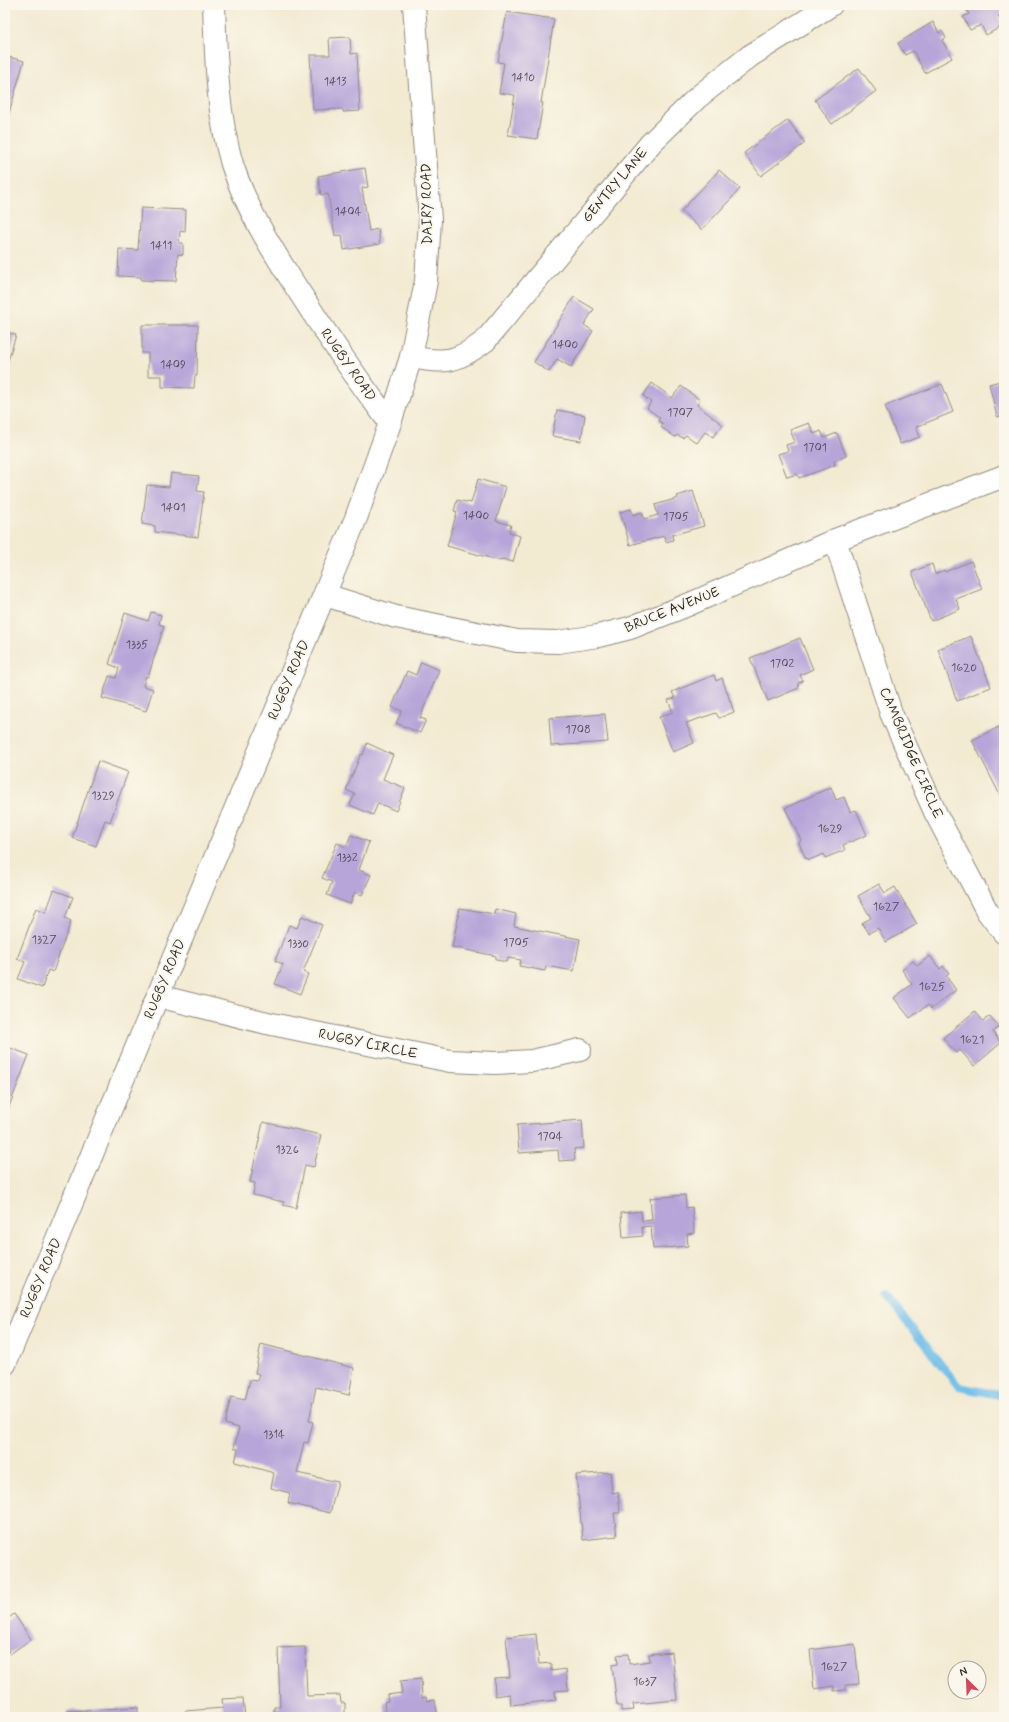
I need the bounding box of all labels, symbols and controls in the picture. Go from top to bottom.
house number: 1410 [511,70,535,86]
house number: 1413 [324,74,347,90]
street label: GENTRY LANE [578,144,652,226]
street label: DAIRY ROAD [417,163,437,245]
house number: 1404 [335,204,361,220]
house number: 1411 [150,238,172,254]
street label: RUGBY ROAD [316,325,380,405]
house number: 1400 [552,337,579,353]
house number: 1409 [160,357,186,373]
house number: 1707 [667,405,693,421]
house number: 1701 [803,440,827,456]
house number: 1401 [160,500,186,516]
house number: 1400 [463,508,490,524]
house number: 1705 [663,509,689,525]
street label: BRUCE AVENUE [622,583,722,637]
house number: 1335 [126,637,148,653]
street label: RUGBY ROAD [264,637,314,723]
house number: 1702 [770,656,794,672]
house number: 1620 [951,660,977,676]
street label: CAMBRIDGE CIRCLE [875,685,947,821]
house number: 1708 [565,722,591,738]
house number: 1329 [91,788,115,804]
house number: 1629 [817,821,843,837]
house number: 1332 [336,850,358,866]
house number: 1627 [873,899,899,915]
house number: 1327 [32,932,56,948]
house number: 1705 [503,935,529,951]
street label: RUGBY ROAD [140,936,190,1022]
house number: 1330 [287,936,309,952]
house number: 1625 [919,979,945,995]
street label: RUGBY CIRCLE [317,1025,419,1063]
house number: 1621 [960,1032,984,1048]
house number: 1704 [537,1129,563,1145]
house number: 1326 [275,1142,299,1158]
street label: RUGBY ROAD [16,1235,66,1321]
house number: 1314 [263,1427,285,1443]
house number: 1627 [821,1659,847,1675]
north arrow [947,1660,987,1700]
text: N [957,1664,970,1680]
house number: 1637 [633,1674,657,1690]

